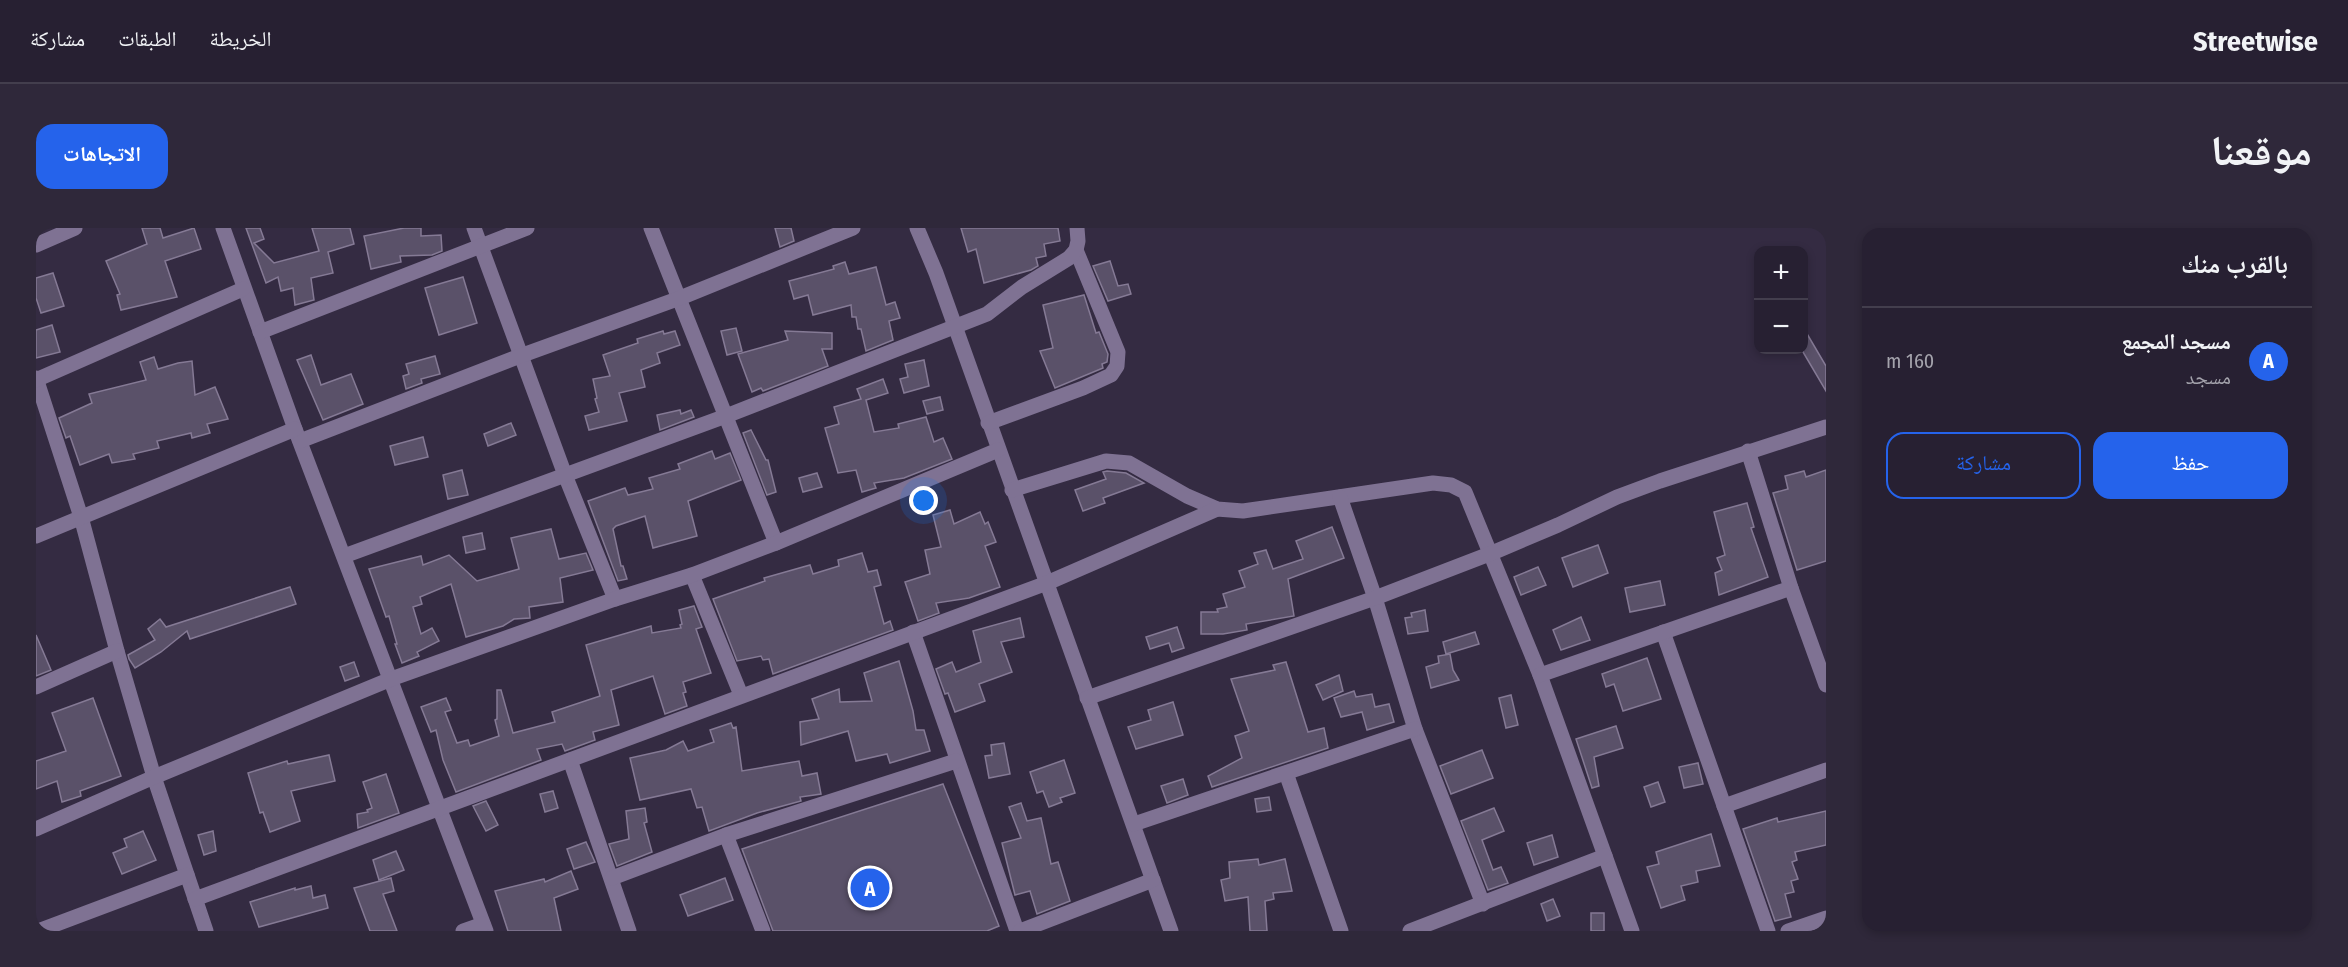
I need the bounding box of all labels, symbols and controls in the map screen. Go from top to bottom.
text: Streetwise [2193,25,2318,58]
text: مشاركة [30,26,85,52]
text: الطبقات [118,26,177,52]
text: الخريطة [210,26,271,52]
button: الاتجاهات [36,124,168,189]
text: موقعنا [2211,126,2312,176]
map controls [1754,246,1808,354]
button: + [1754,246,1808,300]
text: بالقرب منك [2181,249,2288,280]
button: − [1754,300,1808,354]
text: مسجد المجمع [2121,328,2231,355]
text: 160 m [1886,349,1934,373]
text: A [2263,349,2274,373]
text: مسجد [2186,365,2231,389]
button: مشاركة [1886,432,2081,499]
button: حفظ [2093,432,2288,499]
your location [909,486,938,515]
pin: A [850,866,890,910]

